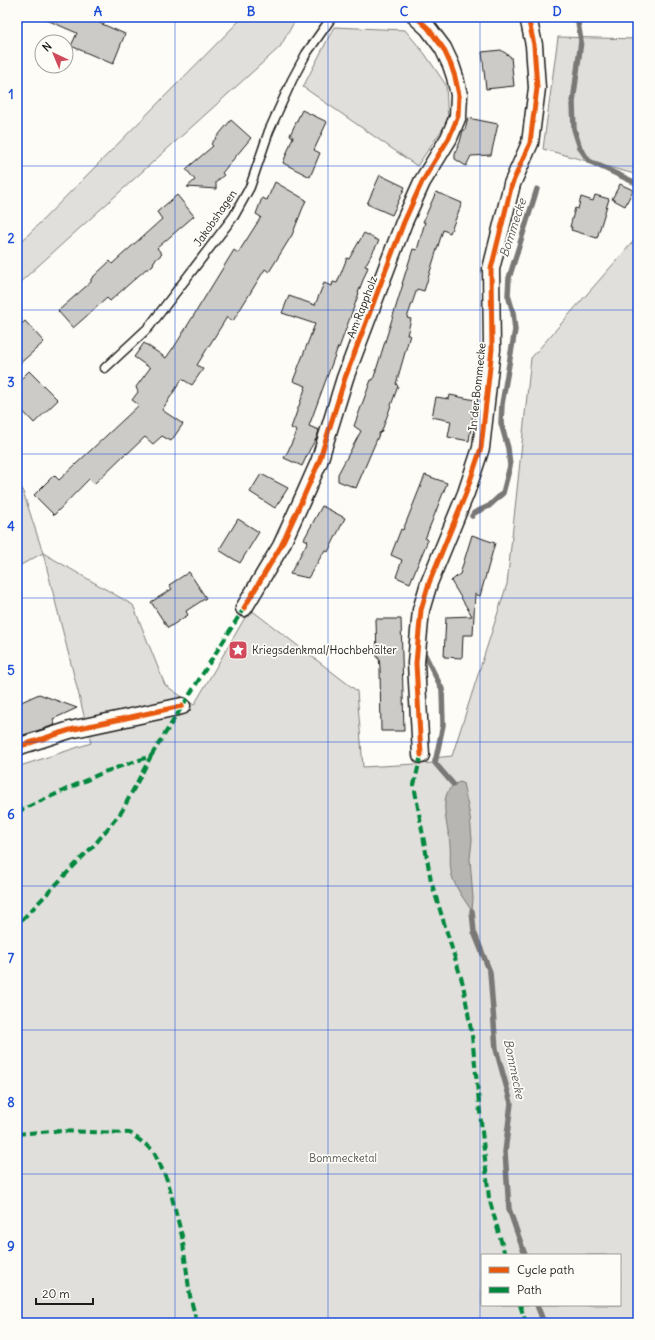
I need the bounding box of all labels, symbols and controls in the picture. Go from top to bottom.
text: A [94,3,103,20]
text: B [247,3,256,20]
text: C [400,3,409,20]
text: D [552,3,562,20]
north arrow [34,34,74,74]
text: N [39,39,55,54]
text: 1 [8,86,14,103]
street label: Jakobshagen [190,187,240,249]
water label: Bommecke [496,195,530,259]
text: 2 [7,230,15,247]
street label: Am Rappholz [344,274,380,340]
street label: In der Bommecke [465,342,489,432]
text: 3 [7,374,15,391]
text: 4 [7,518,15,535]
place icon: Kriegsdenkmal/Hochbehälter [227,639,249,661]
place label: Kriegsdenkmal/Hochbehälter [252,643,397,657]
text: 5 [7,662,15,679]
text: 6 [7,806,15,823]
text: 7 [8,950,15,967]
water label: Bommecke [501,1038,528,1102]
text: 8 [7,1094,15,1111]
park label: Bommecketal [309,1151,377,1165]
text: 9 [7,1238,15,1255]
legend [481,1254,621,1306]
text: Cycle path [517,1262,574,1277]
scale bar [36,1280,93,1306]
text: Path [517,1282,542,1297]
text: 20 m [42,1286,70,1301]

